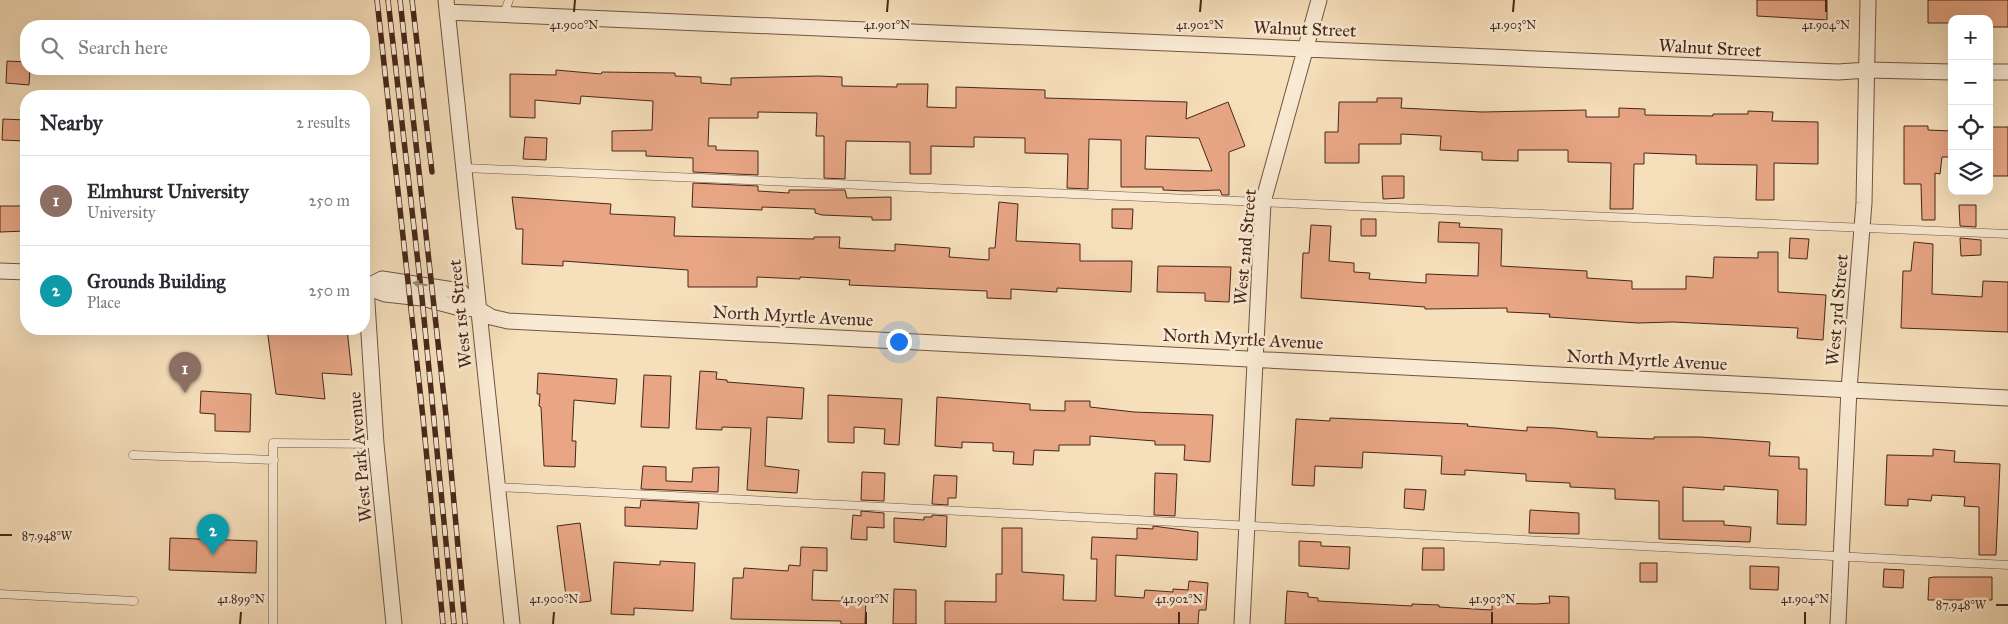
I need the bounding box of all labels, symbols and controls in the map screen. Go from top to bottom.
map controls [1948,15,1993,195]
button: + [1948,15,1993,60]
street label: Walnut Street [1253,16,1357,42]
text: 41.900°N [550,18,598,32]
text: 41.901°N [864,18,910,32]
text: 41.902°N [1176,18,1224,32]
text: 41.903°N [1490,18,1536,32]
text: 41.904°N [1802,18,1850,32]
search box [20,20,370,75]
icon: search [38,34,66,62]
street label: Walnut Street [1658,34,1763,62]
text: Search here [78,36,168,59]
button: − [1948,60,1993,105]
button: locate [1948,105,1993,150]
text: Nearby [40,110,103,136]
text: 2 results [296,113,350,132]
button: layers [1948,150,1993,195]
text: Elmhurst University [87,180,249,203]
street label: West 2nd Street [1229,187,1261,306]
text: 1 [53,191,59,210]
text: 250 m [309,191,350,210]
text: University [87,203,156,222]
street label: West 3rd Street [1821,253,1853,367]
street label: West 1st Street [443,258,477,370]
text: Grounds Building [87,270,225,293]
one-way arrow [412,280,428,288]
text: 2 [52,281,60,300]
text: 250 m [309,281,350,300]
text: Place [87,293,121,312]
street label: North Myrtle Avenue [712,301,874,331]
street label: North Myrtle Avenue [1162,324,1324,354]
your location [886,329,912,355]
street label: North Myrtle Avenue [1566,345,1728,375]
pin: 1 [169,352,201,393]
street label: West Park Avenue [343,391,377,523]
pin: 2 [197,514,229,555]
text: 87.948°W [22,529,73,543]
text: 41.899°N [217,592,265,606]
text: 41.900°N [530,592,578,606]
text: 41.901°N [843,592,889,606]
text: 41.902°N [1155,592,1203,606]
text: 41.903°N [1469,592,1515,606]
text: 41.904°N [1781,592,1829,606]
text: 87.948°W [1936,598,1987,612]

